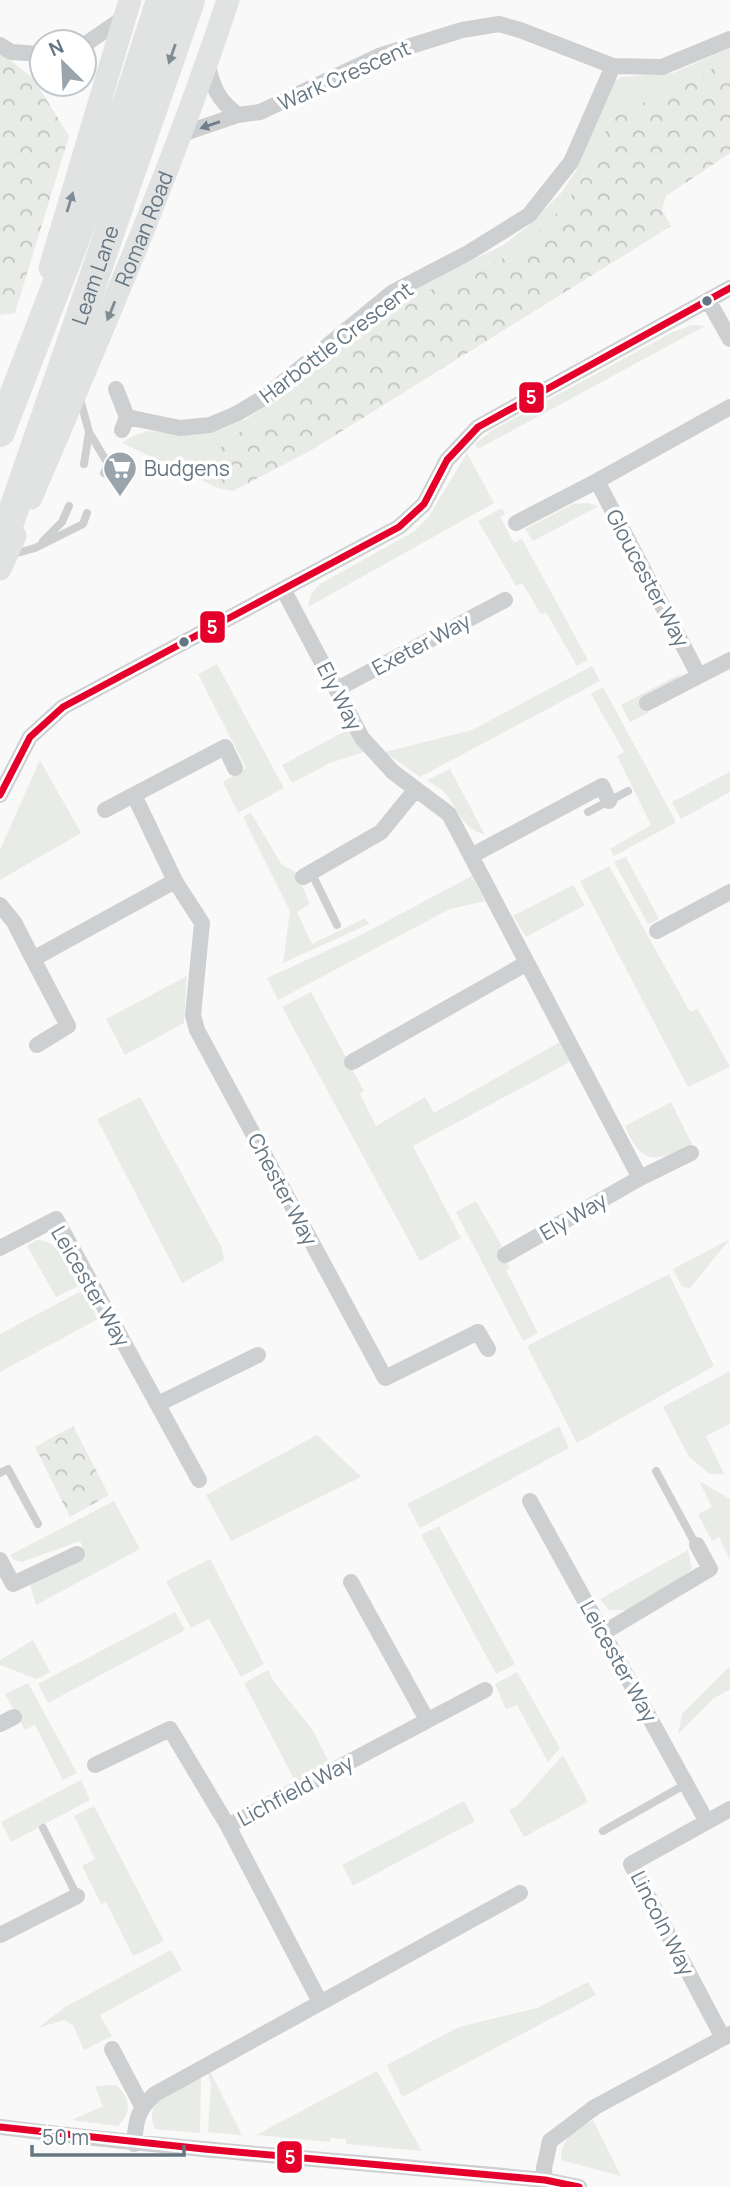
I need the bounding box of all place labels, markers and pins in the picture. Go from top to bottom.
unlabelled marker [700,294,714,308]
supermarket icon: Budgens [101,449,139,498]
place label: Budgens [144,454,230,482]
unlabelled marker [177,635,191,649]

